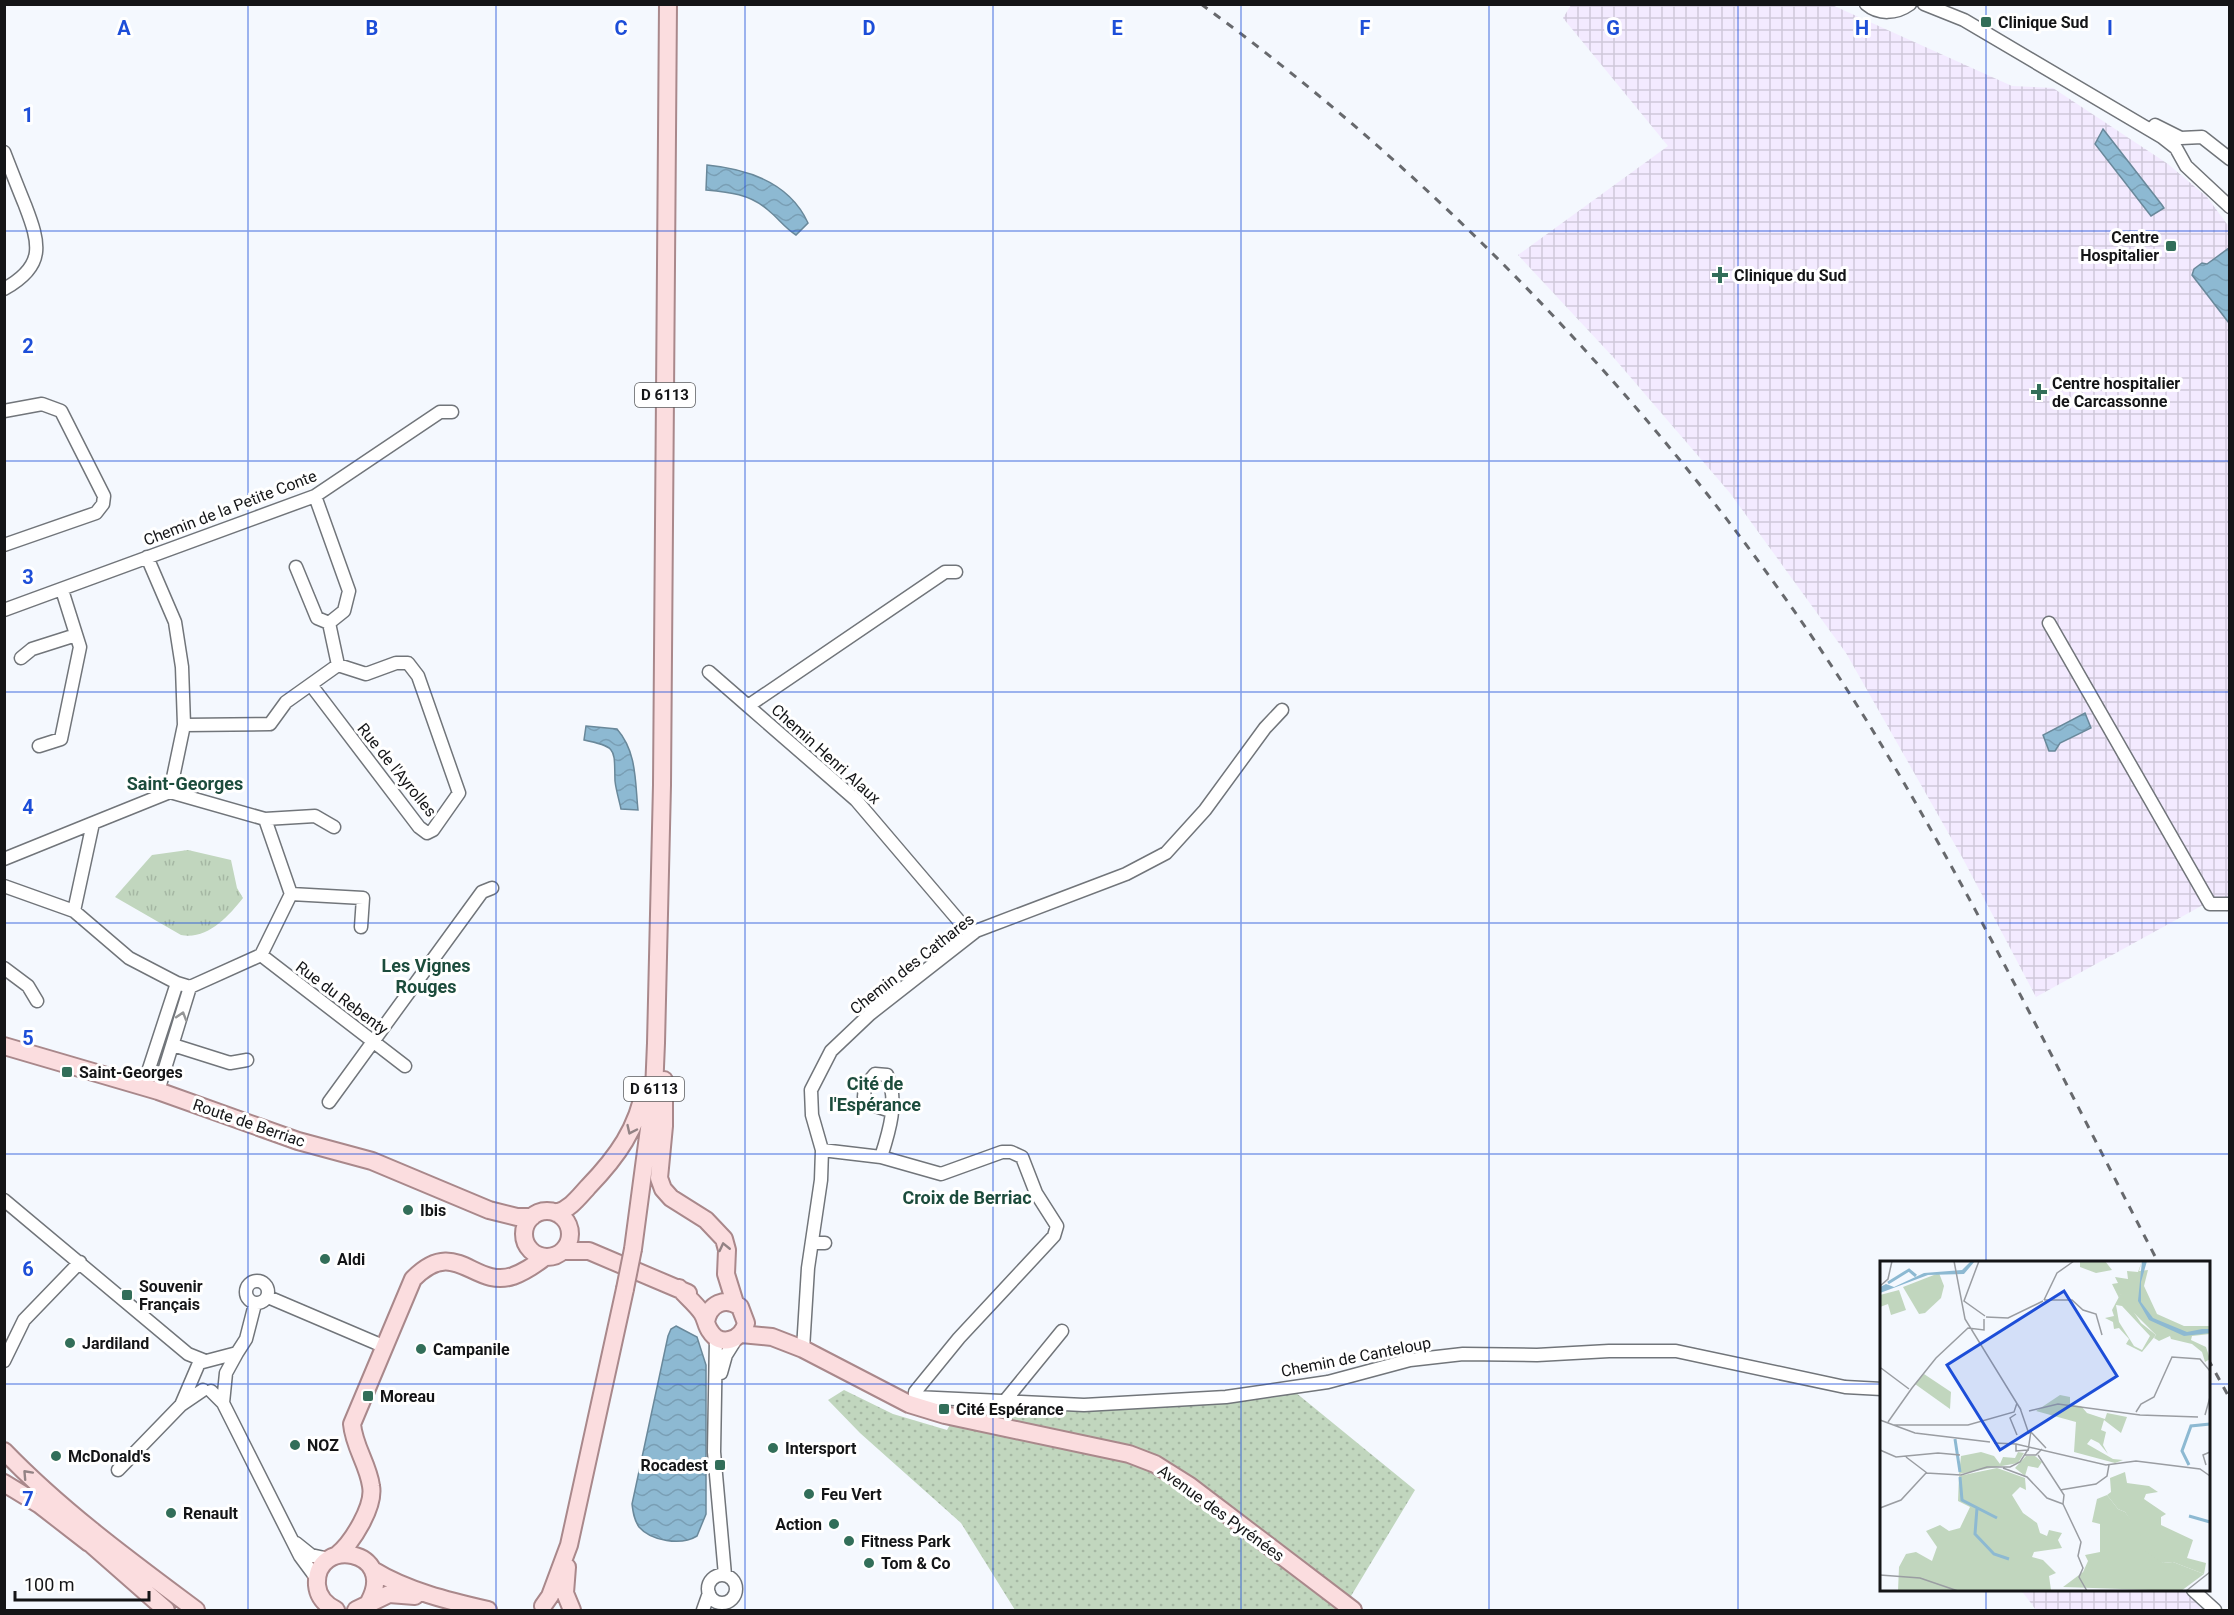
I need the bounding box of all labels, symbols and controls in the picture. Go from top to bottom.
place label: Clinique Sud [1998,13,2089,32]
marker: Clinique Sud [1979,15,1993,29]
text: A [117,16,131,40]
text: B [366,16,378,40]
text: C [614,16,628,40]
text: D [863,16,876,40]
text: E [1111,16,1123,40]
text: F [1360,16,1371,40]
text: G [1606,16,1620,40]
text: H [1855,16,1869,40]
text: I [2107,16,2113,40]
text: 1 [22,103,34,127]
place label: Centre Hospitalier [2080,228,2159,265]
marker: Centre Hospitalier [2164,239,2178,253]
marker: Clinique du Sud [1711,266,1729,284]
place label: Clinique du Sud [1734,266,1847,285]
text: 2 [22,334,34,358]
place label: Centre hospitalier de Carcassonne [2052,374,2180,411]
road number: D 6113 [635,383,695,407]
marker: Centre hospitalier de Carcassonne [2030,383,2048,401]
street label: Chemin de la Petite Conte [141,466,319,550]
text: 3 [22,565,34,589]
street label: Chemin Henri Alaux [768,700,885,808]
street label: Rue de l'Ayrolles [353,719,441,821]
district label: Saint-Georges [127,773,243,794]
text: 4 [22,795,34,819]
street label: Chemin des Cathares [846,910,978,1018]
district label: Les Vignes Rouges [381,955,471,997]
street label: Rue du Rebenty [292,957,392,1039]
one-way arrow [175,1011,187,1022]
text: 5 [22,1026,34,1050]
place label: Saint-Georges [79,1063,183,1082]
marker: Saint-Georges [60,1065,74,1079]
district label: Cité de l'Espérance [829,1073,921,1115]
road number: D 6113 [624,1077,684,1101]
street label: Route de Berriac [190,1095,308,1151]
one-way arrow [627,1123,639,1134]
district label: Croix de Berriac [902,1187,1032,1208]
place label: Ibis [420,1201,446,1220]
marker: Ibis [401,1203,415,1217]
one-way arrow [719,1242,732,1252]
place label: Aldi [337,1250,365,1269]
marker: Aldi [318,1252,332,1266]
text: 6 [22,1257,34,1281]
inset map [1880,1261,2210,1591]
place label: Souvenir Français [139,1277,203,1314]
marker: Souvenir Français [120,1288,134,1302]
street label: Chemin de Canteloup [1279,1333,1433,1381]
place label: Jardiland [82,1334,149,1353]
marker: Jardiland [63,1336,77,1350]
place label: Campanile [433,1340,510,1359]
marker: Campanile [414,1342,428,1356]
place label: Moreau [380,1387,435,1406]
marker: Moreau [361,1389,375,1403]
place label: Cité Espérance [956,1400,1064,1419]
marker: Cité Espérance [937,1402,951,1416]
place label: NOZ [307,1436,339,1455]
marker: NOZ [288,1438,302,1452]
place label: Intersport [785,1439,857,1458]
marker: Intersport [766,1441,780,1455]
place label: McDonald's [68,1447,151,1466]
marker: McDonald's [49,1449,63,1463]
place label: Rocadest [641,1456,709,1475]
marker: Rocadest [713,1458,727,1472]
street label: Avenue des Pyrénées [1154,1461,1288,1565]
one-way arrow [23,1471,34,1481]
place label: Feu Vert [821,1485,882,1504]
text: 7 [22,1487,34,1511]
marker: Feu Vert [802,1487,816,1501]
place label: Renault [183,1504,239,1523]
marker: Renault [164,1506,178,1520]
place label: Action [775,1515,822,1534]
marker: Action [827,1517,841,1531]
place label: Fitness Park [861,1532,951,1551]
marker: Fitness Park [842,1534,856,1548]
place label: Tom & Co [881,1554,950,1573]
marker: Tom & Co [862,1556,876,1570]
scale bar [15,1564,148,1602]
text: 100 m [24,1574,75,1595]

